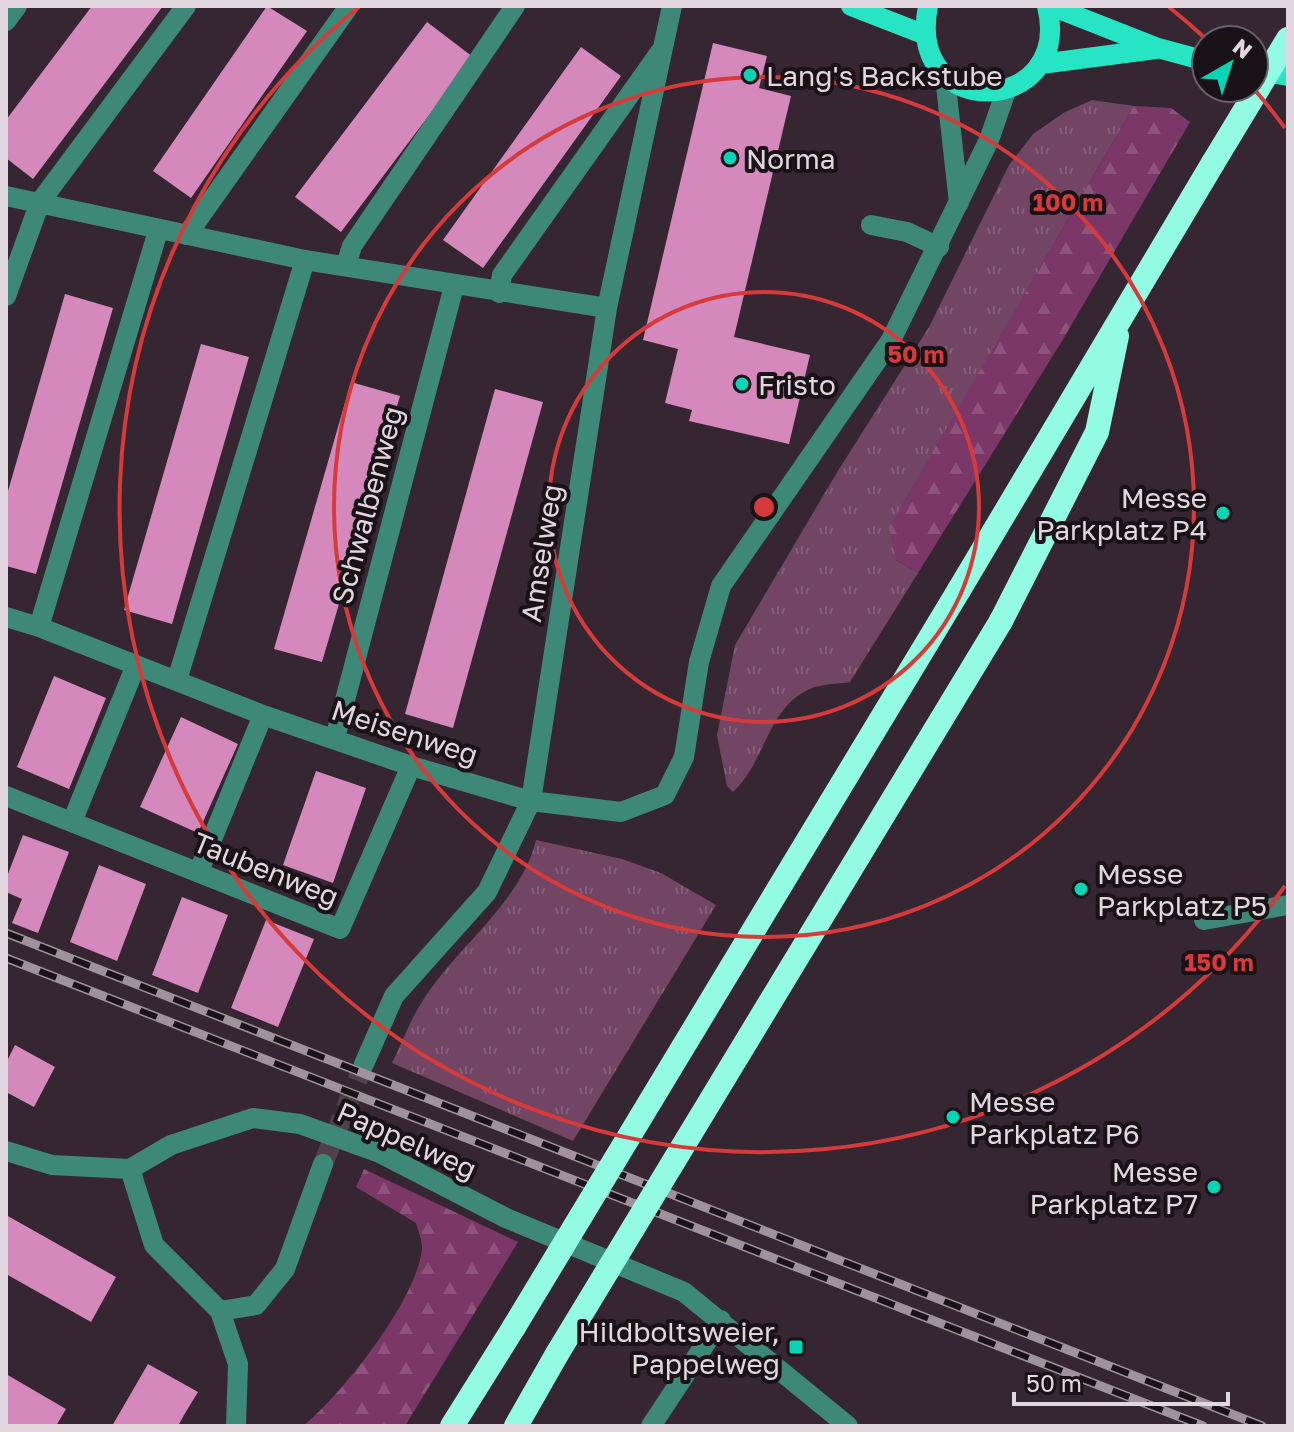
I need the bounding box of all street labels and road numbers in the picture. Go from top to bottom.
street label: Schwalbenweg [325,403,409,607]
street label: Amselweg [514,482,568,624]
street label: Meisenweg [328,693,482,771]
street label: Taubenweg [188,825,344,913]
street label: Pappelweg [332,1095,482,1185]

